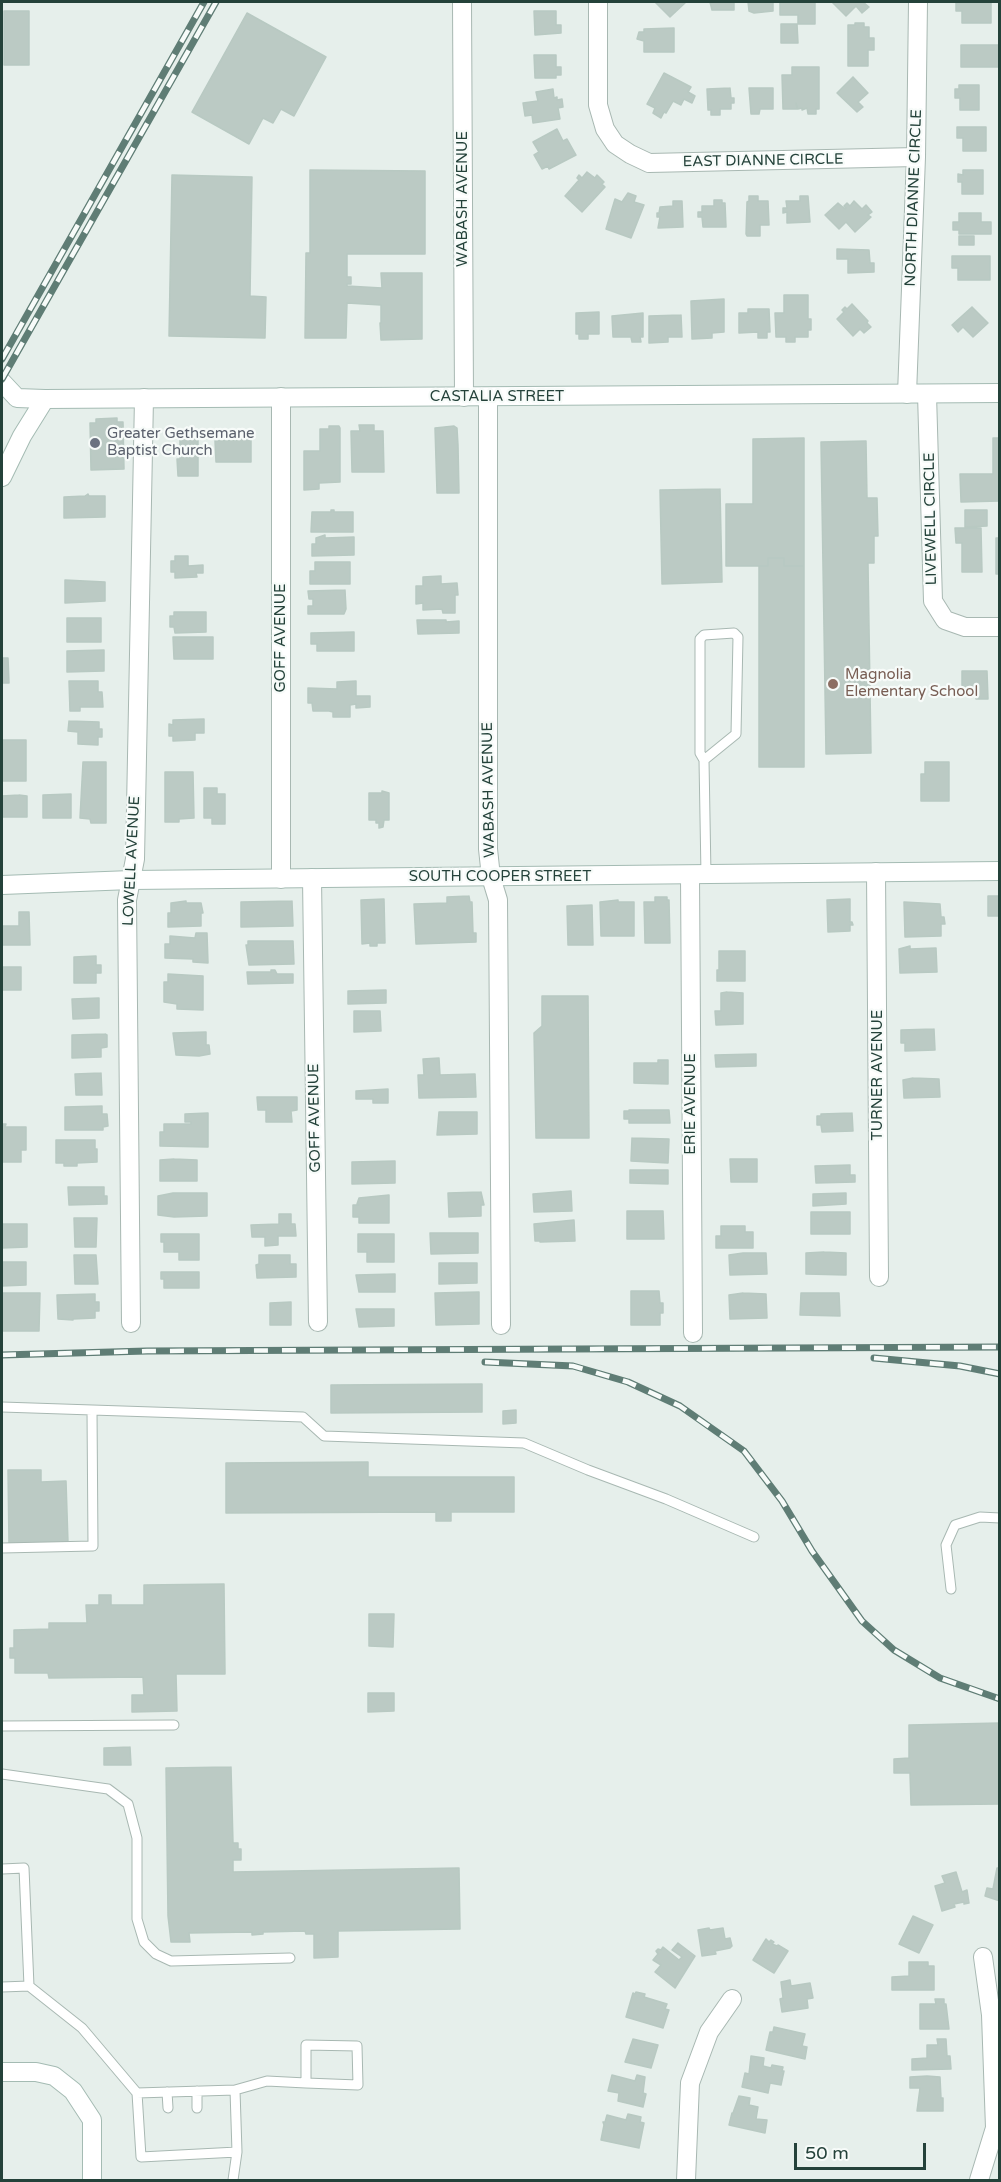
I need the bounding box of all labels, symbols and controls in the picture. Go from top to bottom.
street label: NORTH DIANNE CIRCLE [902,109,926,287]
street label: WABASH AVENUE [454,131,472,267]
street label: EAST DIANNE CIRCLE [682,151,844,171]
street label: CASTALIA STREET [430,388,564,406]
place label: Greater Gethsemane Baptist Church [107,425,255,460]
marker: Greater Gethsemane Baptist Church [88,436,102,450]
street label: LIVEWELL CIRCLE [921,452,941,586]
street label: GOFF AVENUE [272,583,290,693]
place label: Magnolia Elementary School [845,666,978,701]
marker: Magnolia Elementary School [826,677,840,691]
street label: WABASH AVENUE [479,722,499,858]
street label: LOWELL AVENUE [120,796,144,926]
street label: SOUTH COOPER STREET [409,868,591,886]
street label: TURNER AVENUE [869,1010,887,1140]
street label: ERIE AVENUE [682,1053,700,1155]
street label: GOFF AVENUE [305,1063,325,1173]
scale bar [797,2131,929,2169]
text: 50 m [805,2142,849,2164]

